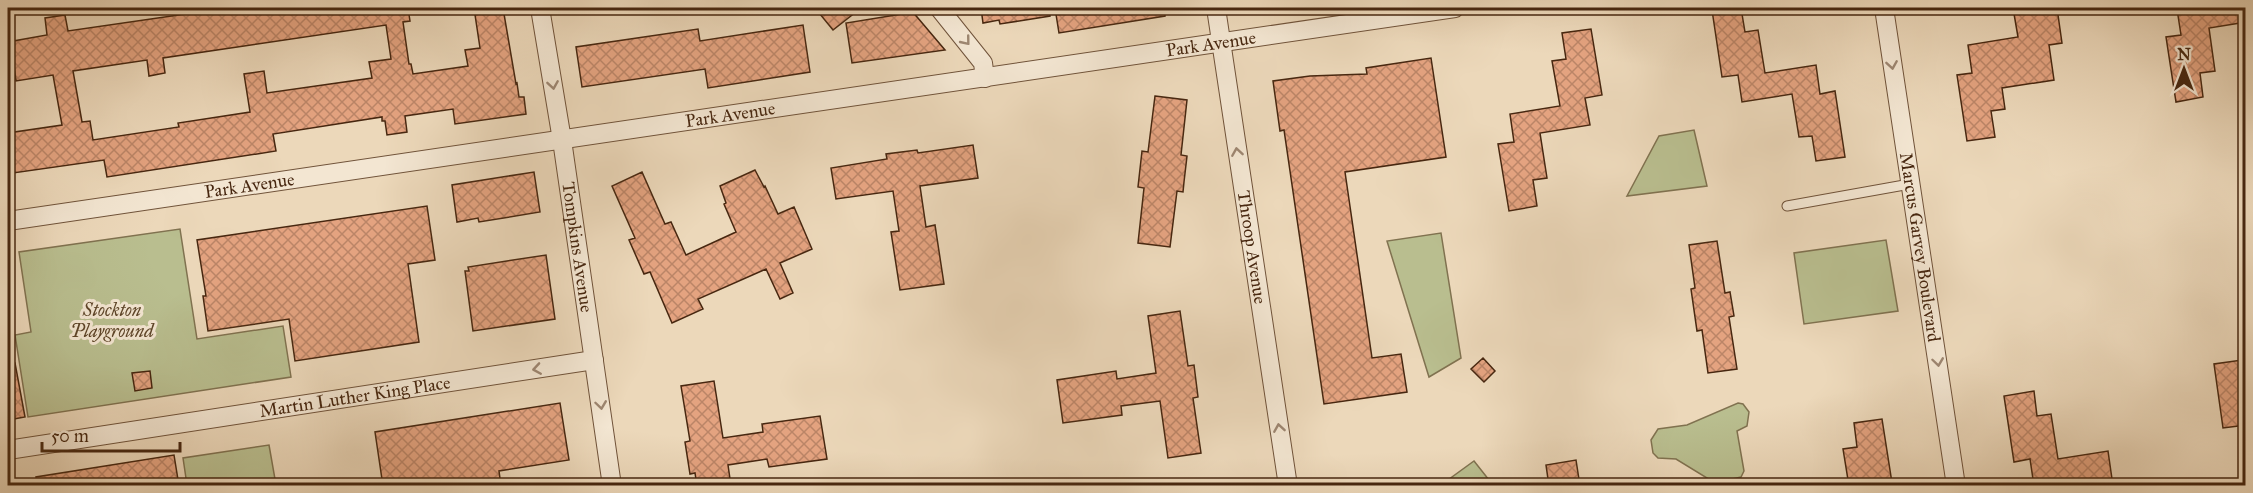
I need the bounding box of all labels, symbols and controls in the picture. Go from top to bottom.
street label: Park Avenue [1165,26,1257,61]
one-way arrow [958,34,969,45]
north arrow [2154,39,2214,99]
text: N [2177,45,2191,64]
one-way arrow [1886,61,1898,70]
one-way arrow [546,79,559,89]
street label: Park Avenue [684,97,777,132]
one-way arrow [1232,147,1244,156]
street label: Marcus Garvey Boulevard [1895,151,1945,344]
street label: Park Avenue [203,168,296,203]
street label: Tompkins Avenue [557,180,598,314]
street label: Throop Avenue [1233,189,1271,306]
park label: Stockton Playground [70,299,155,342]
one-way arrow [1931,357,1943,367]
one-way arrow [532,362,542,375]
street label: Martin Luther King Place [258,371,452,422]
one-way arrow [594,401,606,410]
scale bar [42,415,180,453]
one-way arrow [1273,423,1285,432]
text: 50 m [51,425,89,447]

